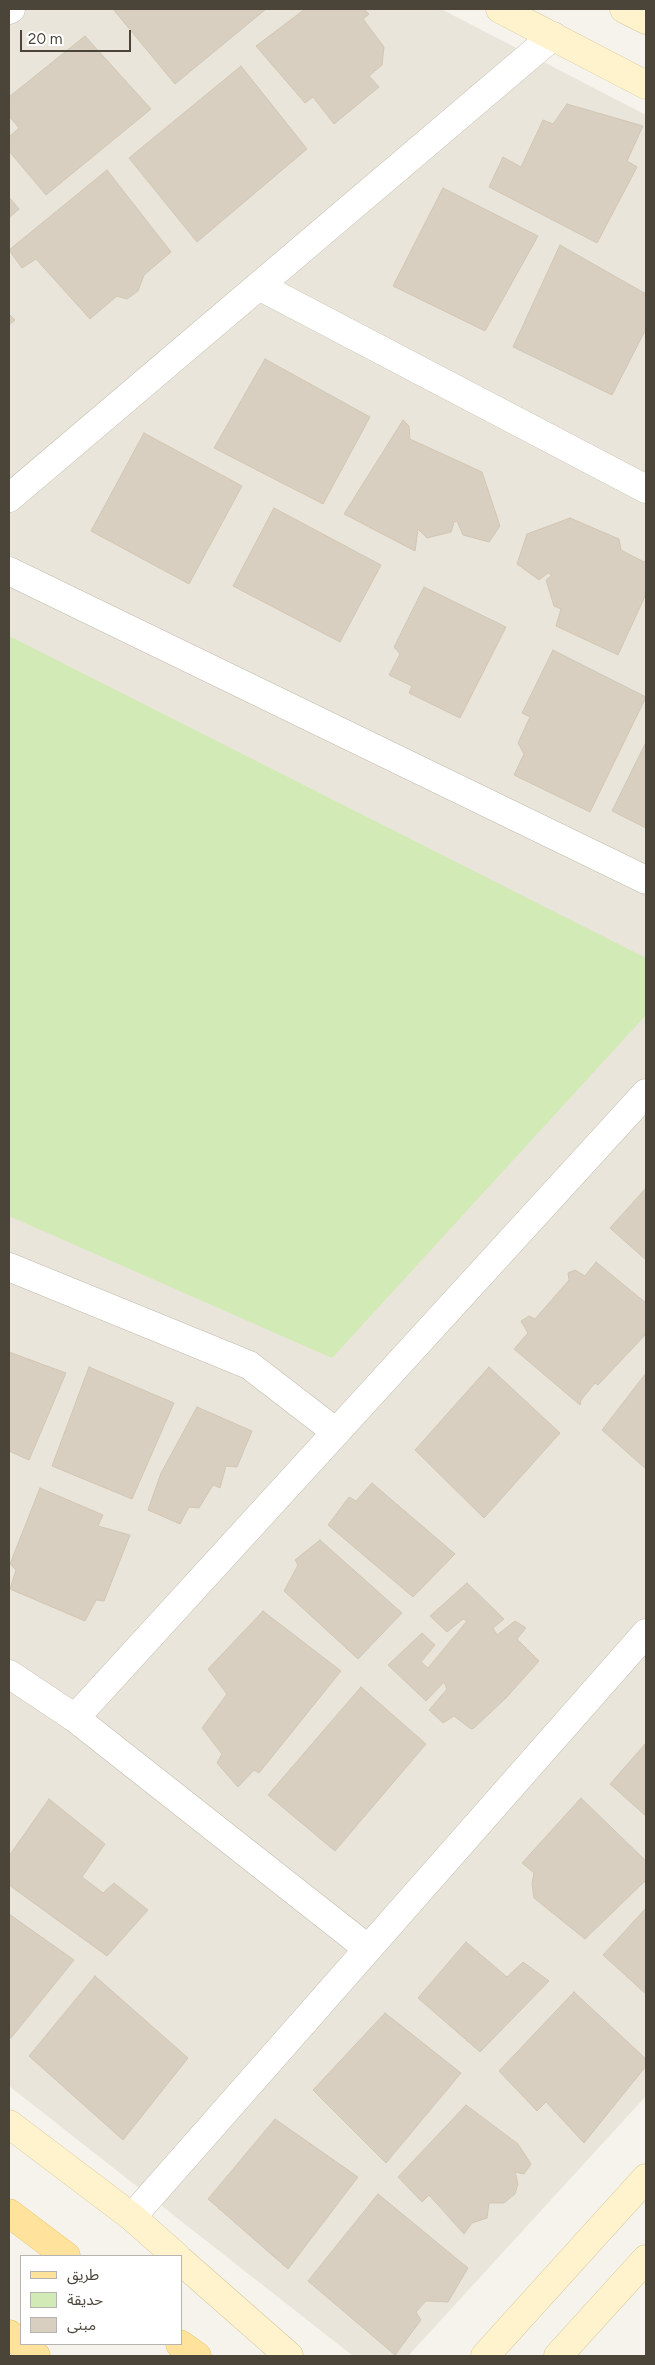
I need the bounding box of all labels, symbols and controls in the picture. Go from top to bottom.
scale bar [22,20,134,52]
text: 20 m [28,30,62,48]
legend [20,2255,182,2345]
text: طريق [67,2266,99,2284]
text: حديقة [67,2291,103,2309]
text: مبنى [67,2316,96,2334]

